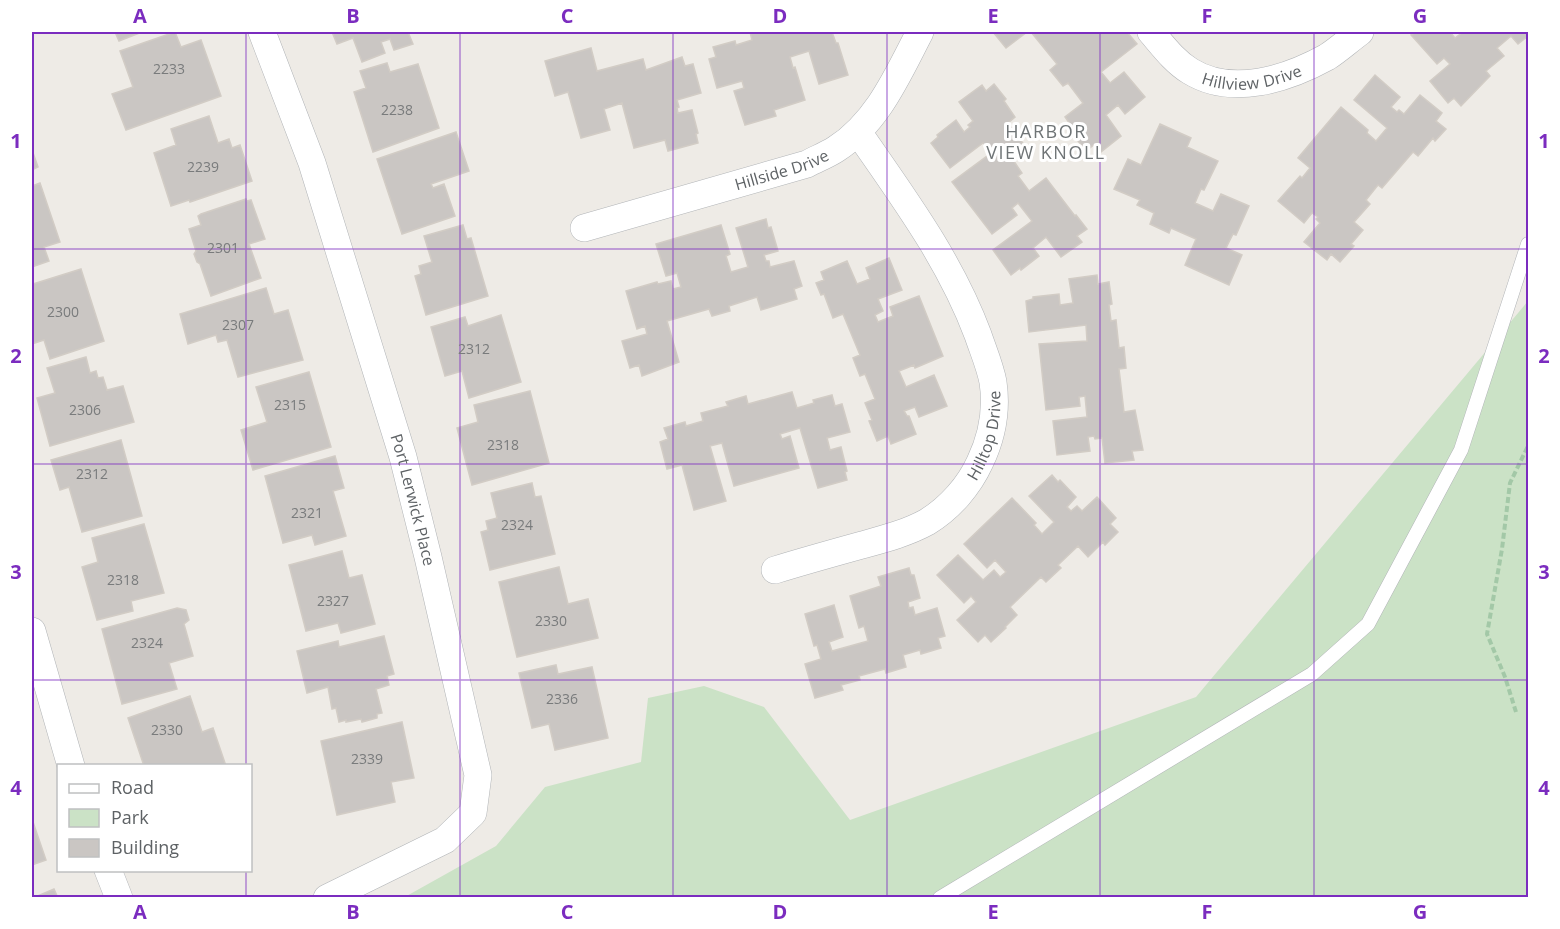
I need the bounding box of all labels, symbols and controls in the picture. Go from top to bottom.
text: A [133,2,147,29]
text: B [346,2,360,29]
text: C [561,2,574,29]
text: D [773,2,787,29]
text: E [987,2,999,29]
text: F [1202,2,1212,29]
text: G [1413,2,1427,29]
house number: 2233 [153,59,185,78]
street label: Hillview Drive [1199,59,1305,95]
house number: 2238 [381,100,413,119]
district label: HARBOR VIEW KNOLL [986,119,1106,164]
text: 1 [10,127,22,154]
text: 1 [1538,127,1550,154]
street label: Hillside Drive [732,144,832,195]
house number: 2239 [187,157,219,176]
house number: 2301 [207,238,239,257]
house number: 2300 [47,302,79,321]
house number: 2307 [222,315,254,334]
house number: 2312 [458,339,490,358]
text: 2 [10,342,22,369]
text: 2 [1538,342,1550,369]
street label: Hilltop Drive [962,390,1005,484]
house number: 2315 [274,395,306,414]
house number: 2306 [69,400,101,419]
street label: Port Lerwick Place [385,431,441,568]
house number: 2318 [487,435,519,454]
house number: 2312 [76,464,108,483]
house number: 2321 [291,503,323,522]
house number: 2324 [501,515,533,534]
text: 3 [10,558,22,585]
text: 3 [1538,558,1550,585]
house number: 2318 [107,570,139,589]
house number: 2327 [317,591,349,610]
house number: 2330 [535,611,567,630]
house number: 2324 [131,633,163,652]
house number: 2336 [546,689,578,708]
house number: 2330 [151,720,183,739]
house number: 2339 [351,749,383,768]
legend [57,764,252,872]
text: 4 [10,774,22,801]
text: 4 [1538,774,1550,801]
text: Road [111,775,154,799]
text: Park [111,805,149,829]
text: Building [111,835,179,859]
text: A [133,898,147,925]
text: B [346,898,360,925]
text: C [561,898,574,925]
text: D [773,898,787,925]
text: E [987,898,999,925]
text: F [1202,898,1212,925]
text: G [1413,898,1427,925]

